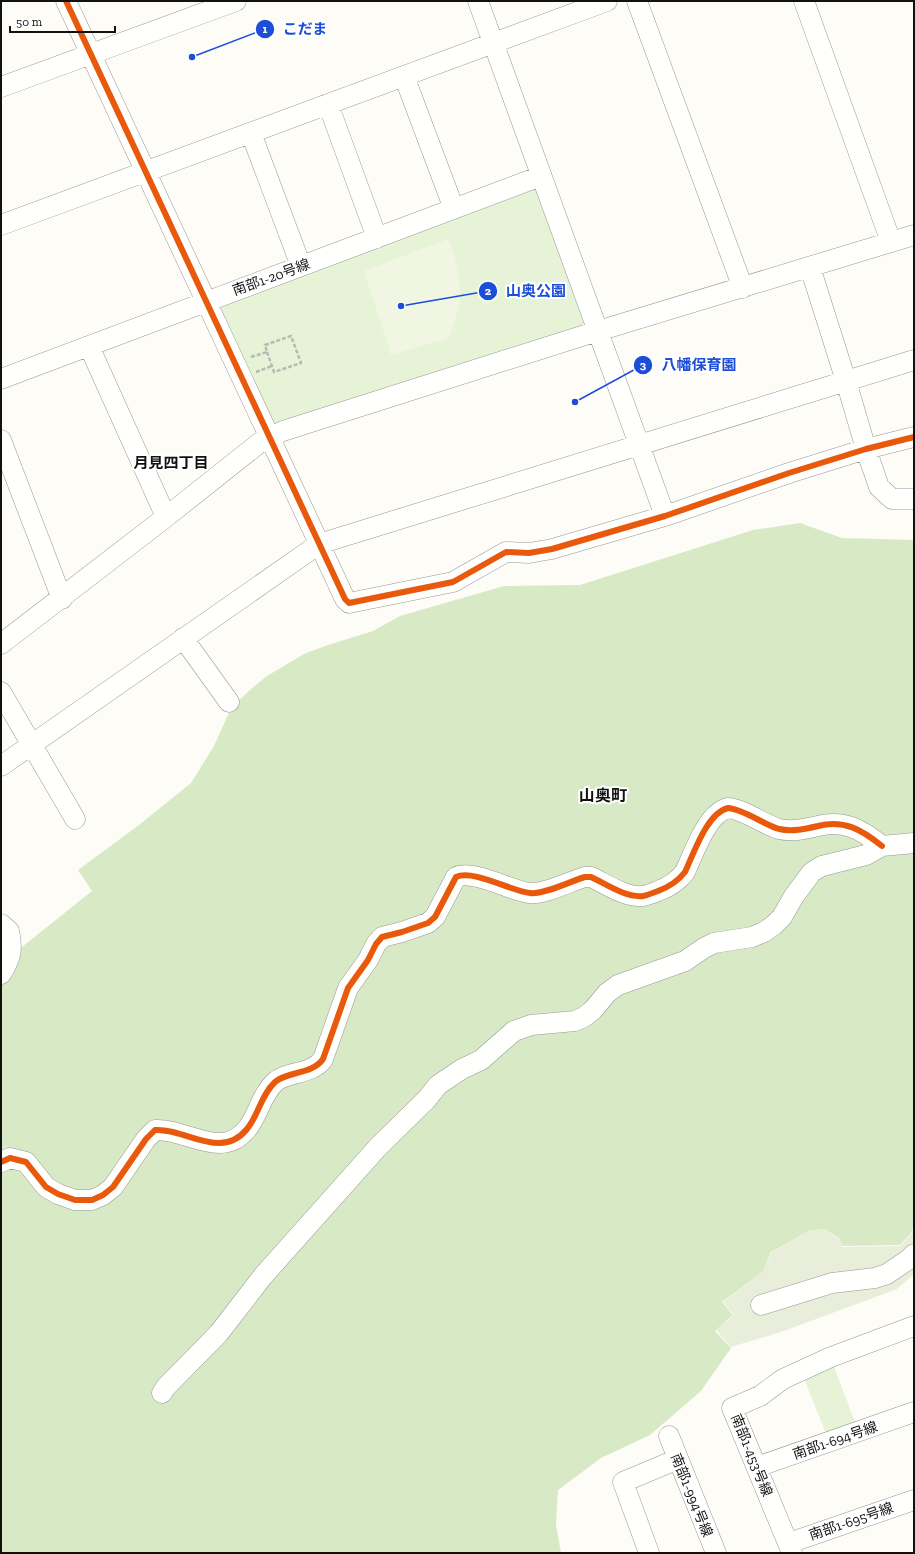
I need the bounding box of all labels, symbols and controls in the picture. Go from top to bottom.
scale bar [10,8,115,34]
text: 50 m [16,15,43,29]
callout: こだま [255,15,336,42]
text: こだま [283,20,327,38]
text: 1 [263,22,268,36]
street label: 南部1-20号線 [230,256,312,299]
callout: 山奥公園 [478,278,574,305]
text: 山奥公園 [506,282,566,300]
text: 2 [485,284,492,298]
callout: 八幡保育園 [633,351,744,378]
text: 八幡保育園 [661,356,737,374]
text: 3 [640,358,647,372]
district label: 月見四丁目 [133,454,209,472]
district label: 山奥町 [579,786,627,805]
street label: 南部1-453号線 [727,1411,776,1499]
street label: 南部1-694号線 [791,1418,880,1463]
street label: 南部1-994号線 [667,1451,716,1539]
street label: 南部1-695号線 [807,1499,896,1544]

